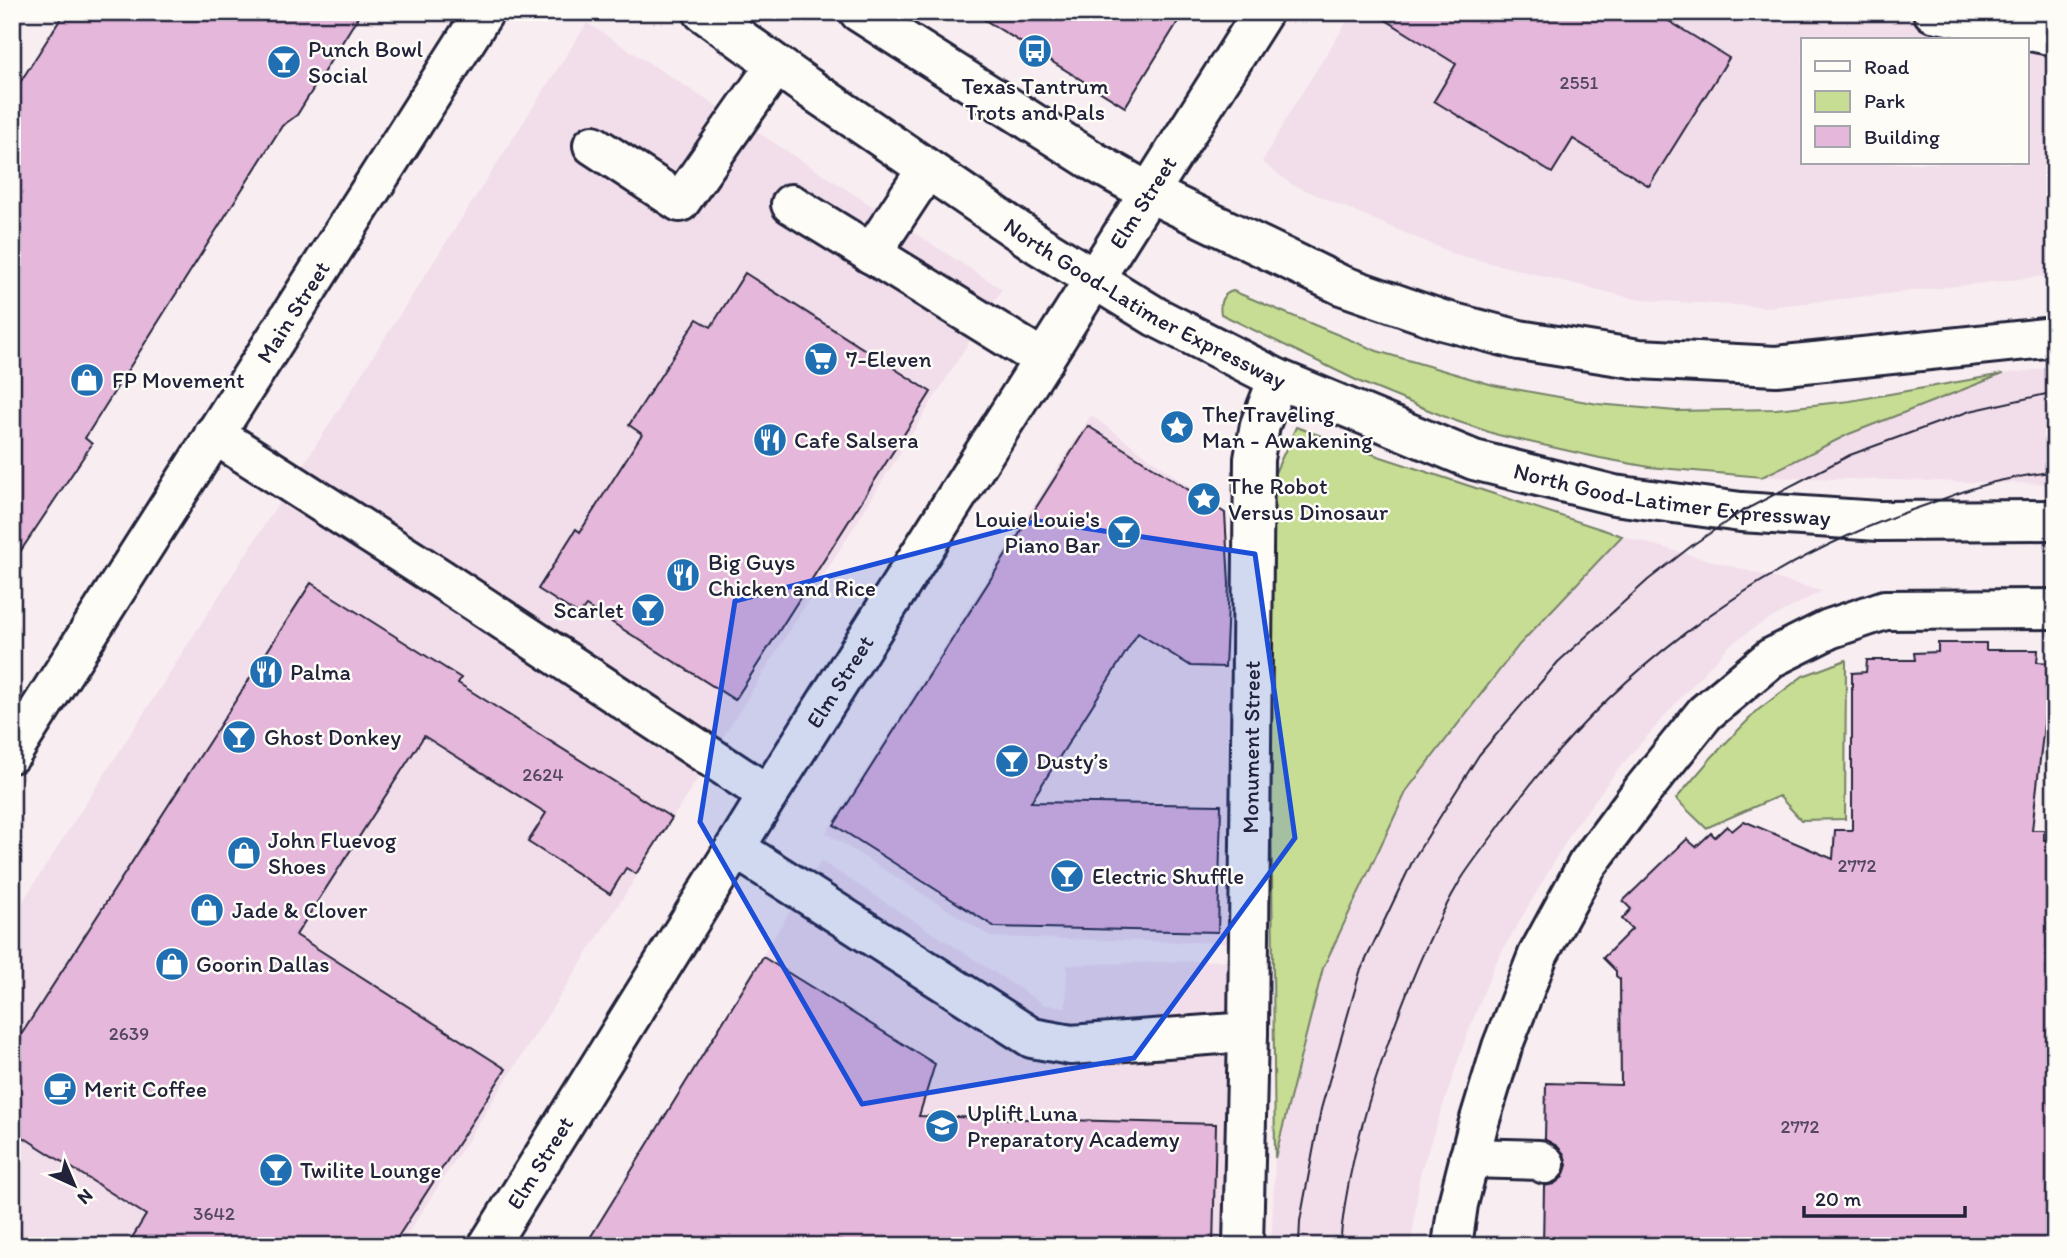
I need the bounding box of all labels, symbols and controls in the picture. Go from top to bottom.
bus stop icon: Texas Tantrum Trots and Pals [1016,32,1054,70]
place label: Punch Bowl Social [308,35,424,89]
legend [1801,38,2028,164]
bar icon: Punch Bowl Social [265,43,303,81]
text: Road [1864,54,1910,79]
house number: 2551 [1560,71,1599,94]
place label: Texas Tantrum Trots and Pals [962,72,1109,126]
text: Park [1864,88,1906,113]
text: Building [1864,124,1940,149]
street label: Elm Street [1103,151,1183,254]
street label: North Good-Latimer Expressway [999,211,1290,395]
street label: Main Street [250,256,336,368]
supermarket icon: 7-Eleven [802,340,840,378]
place label: 7-Eleven [846,345,931,373]
shop icon: FP Movement [68,361,106,399]
place label: FP Movement [112,366,245,394]
place label: The Traveling Man - Awakening [1202,400,1373,454]
place icon: The Traveling Man - Awakening [1158,408,1196,446]
restaurant icon: Cafe Salsera [751,421,789,459]
place label: Cafe Salsera [794,426,919,454]
street label: North Good-Latimer Expressway [1511,456,1832,532]
place label: The Robot Versus Dinosaur [1228,472,1388,526]
place icon: The Robot Versus Dinosaur [1185,480,1223,518]
place label: Louie Louie's Piano Bar [975,505,1100,559]
bar icon: Louie Louie's Piano Bar [1105,513,1143,551]
place label: Big Guys Chicken and Rice [708,548,876,602]
restaurant icon: Big Guys Chicken and Rice [664,556,702,594]
bar icon: Scarlet [629,591,667,629]
place label: Scarlet [554,596,624,624]
street label: Elm Street [800,630,880,733]
restaurant icon: Palma [247,653,285,691]
place label: Palma [290,658,351,686]
street label: Monument Street [1236,660,1266,834]
bar icon: Ghost Donkey [220,718,258,756]
place label: Ghost Donkey [264,723,401,751]
bar icon: Dusty’s [993,742,1031,780]
place label: Dusty’s [1036,747,1108,775]
house number: 2624 [522,763,564,786]
place label: John Fluevog Shoes [268,826,397,880]
shop icon: John Fluevog Shoes [225,834,263,872]
house number: 2772 [1838,854,1876,877]
bar icon: Electric Shuffle [1048,857,1086,895]
place label: Electric Shuffle [1092,862,1244,890]
shop icon: Jade & Clover [188,891,226,929]
place label: Jade & Clover [232,896,367,924]
shop icon: Goorin Dallas [153,945,191,983]
place label: Goorin Dallas [196,950,330,978]
house number: 2639 [109,1022,149,1045]
cafe icon: Merit Coffee [41,1070,79,1108]
place label: Merit Coffee [84,1075,207,1103]
place label: Uplift Luna Preparatory Academy [967,1099,1180,1153]
school or university icon: Uplift Luna Preparatory Academy [923,1107,961,1145]
street label: Elm Street [500,1111,579,1214]
house number: 2772 [1781,1115,1819,1138]
north arrow [38,1150,108,1220]
bar icon: Twilite Lounge [257,1151,295,1189]
place label: Twilite Lounge [300,1156,441,1184]
scale bar [1804,1174,1966,1218]
text: N [73,1184,98,1210]
text: 20 m [1815,1186,1862,1211]
house number: 3642 [193,1202,235,1225]

